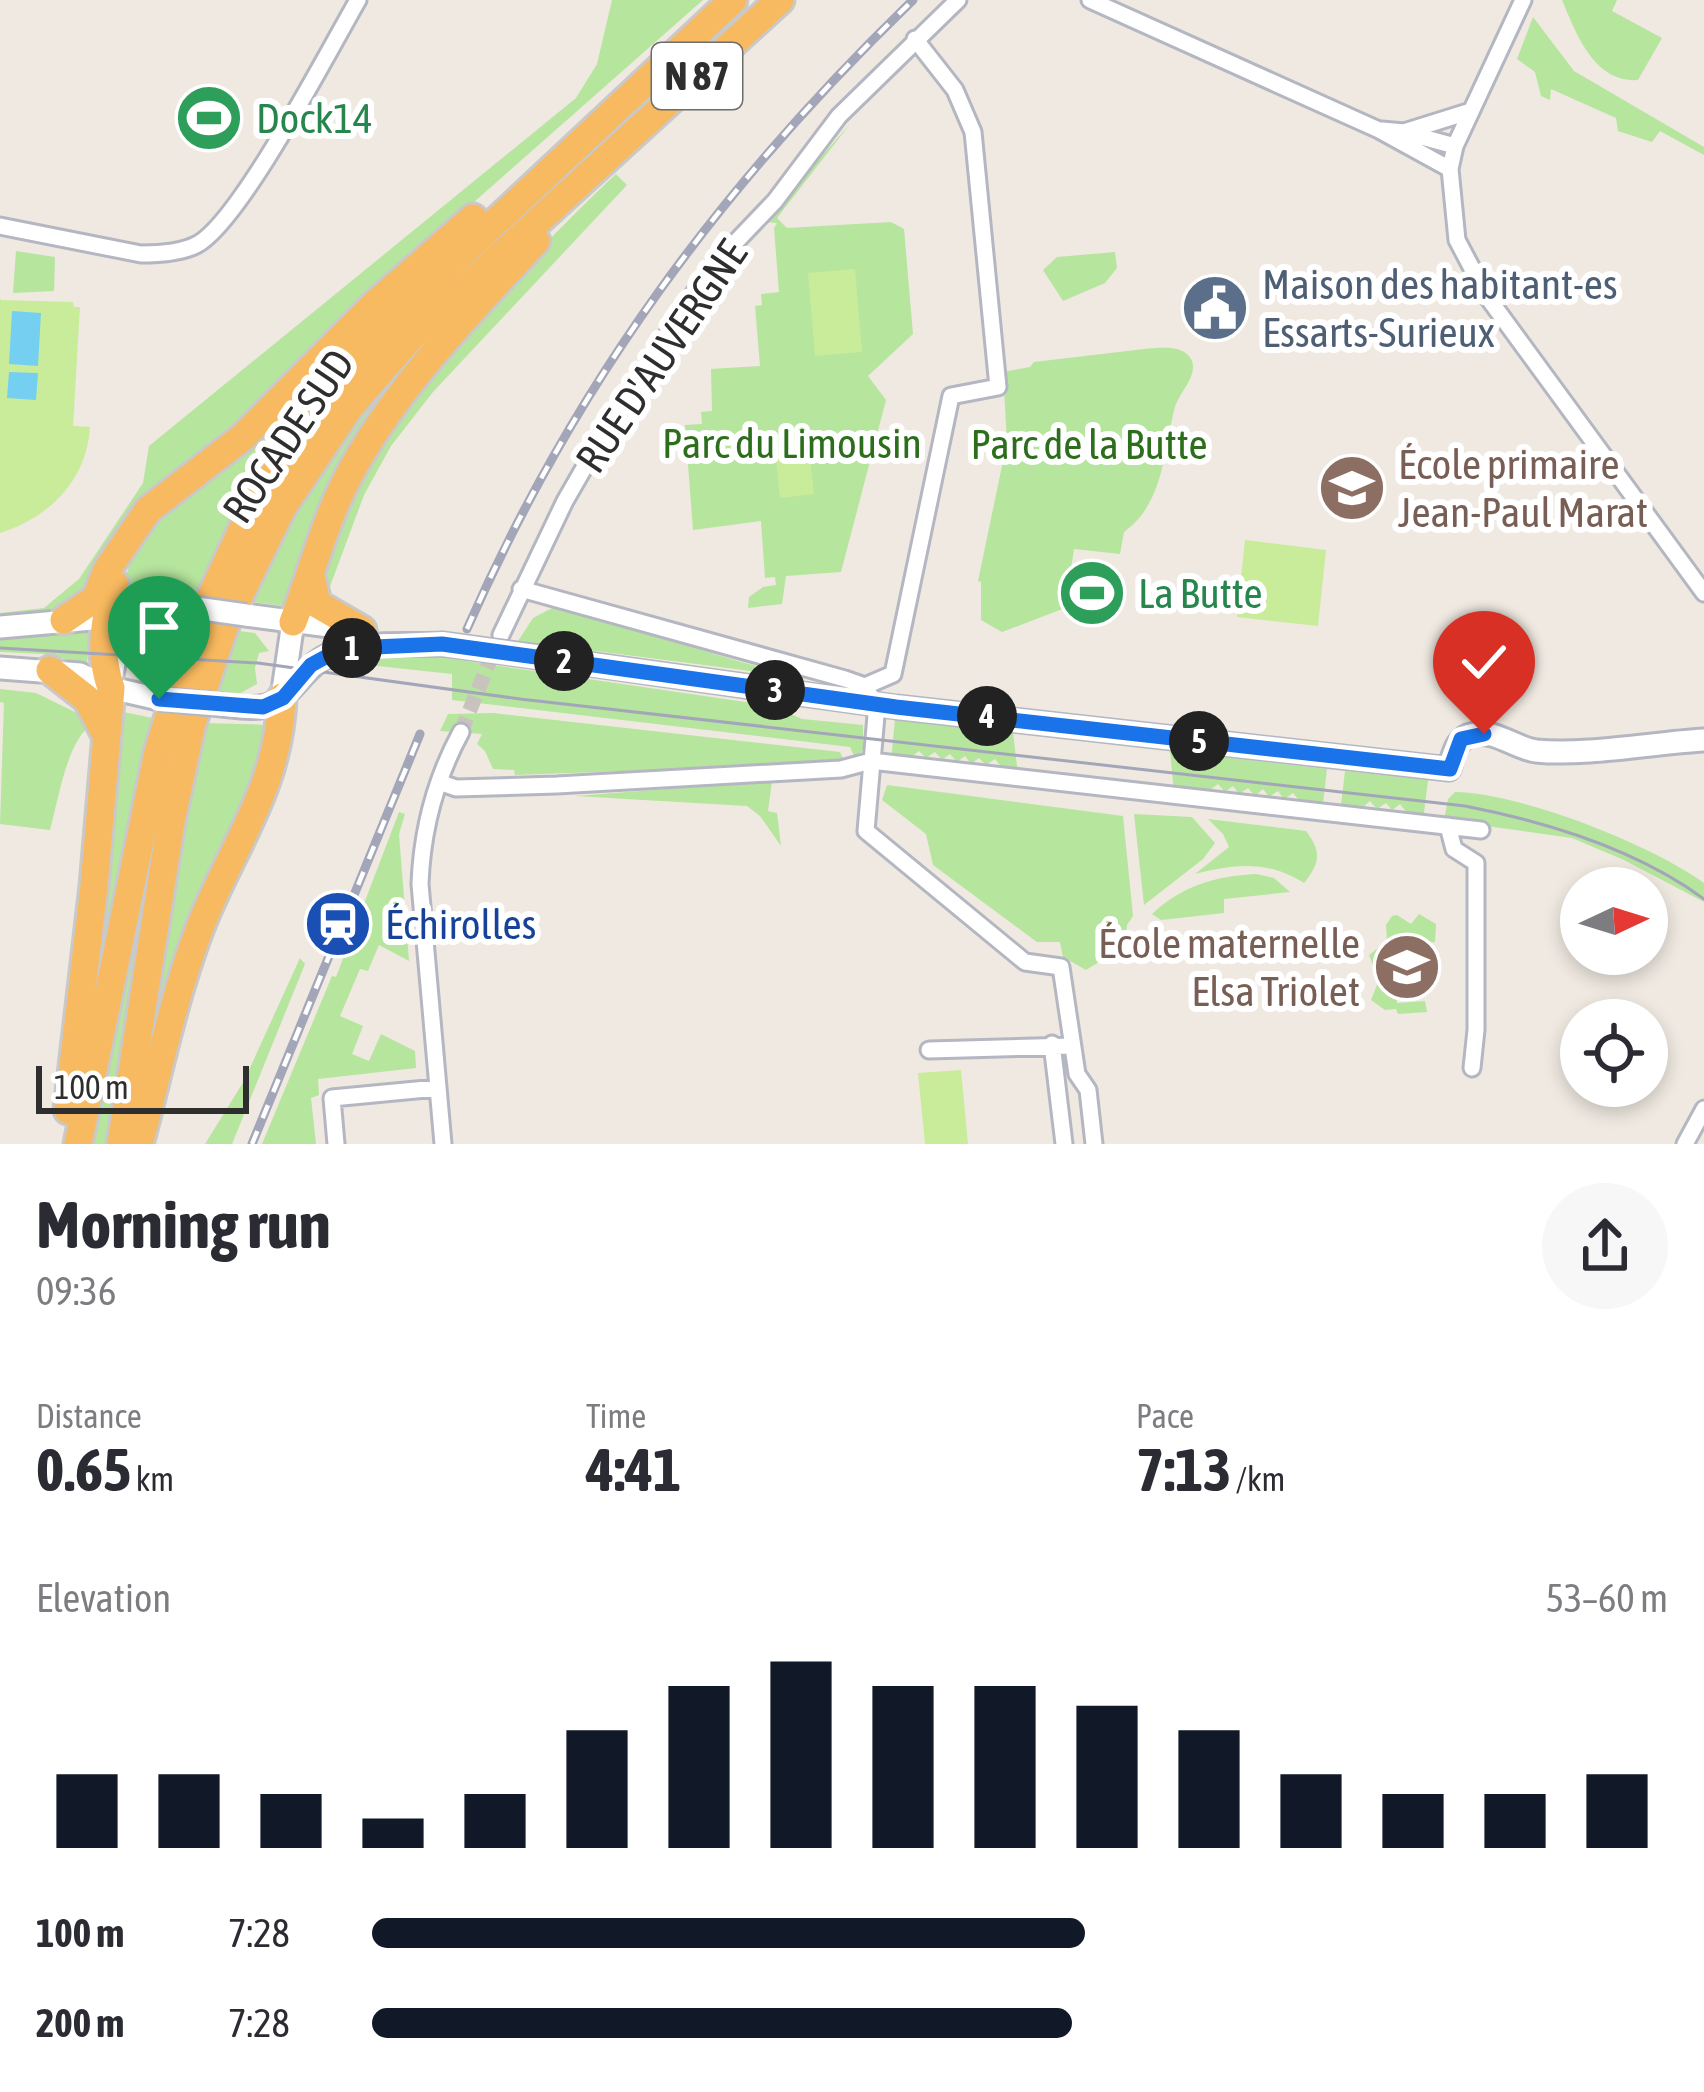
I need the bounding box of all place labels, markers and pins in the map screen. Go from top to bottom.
sports icon: Dock14 [174,83,244,153]
place label: Dock14 [256,94,373,142]
place label: Maison des habitant-es Essarts-Surieux [1262,260,1618,356]
public building icon: Maison des habitant-es Essarts-Surieux [1180,273,1250,343]
place label: École primaire Jean-Paul Marat [1398,440,1648,536]
school or university icon: École primaire Jean-Paul Marat [1317,453,1387,523]
sports icon: La Butte [1057,558,1127,628]
place label: La Butte [1138,569,1263,617]
pin [108,576,210,699]
pin [1433,611,1535,734]
pin: 1 [322,618,382,678]
pin: 2 [534,631,594,691]
pin: 3 [745,660,805,720]
pin: 4 [957,686,1017,746]
pin: 5 [1169,711,1229,771]
station icon: Échirolles [303,889,373,959]
place label: Échirolles [385,900,536,948]
place label: École maternelle Elsa Triolet [1098,919,1360,1015]
school or university icon: École maternelle Elsa Triolet [1372,932,1442,1002]

